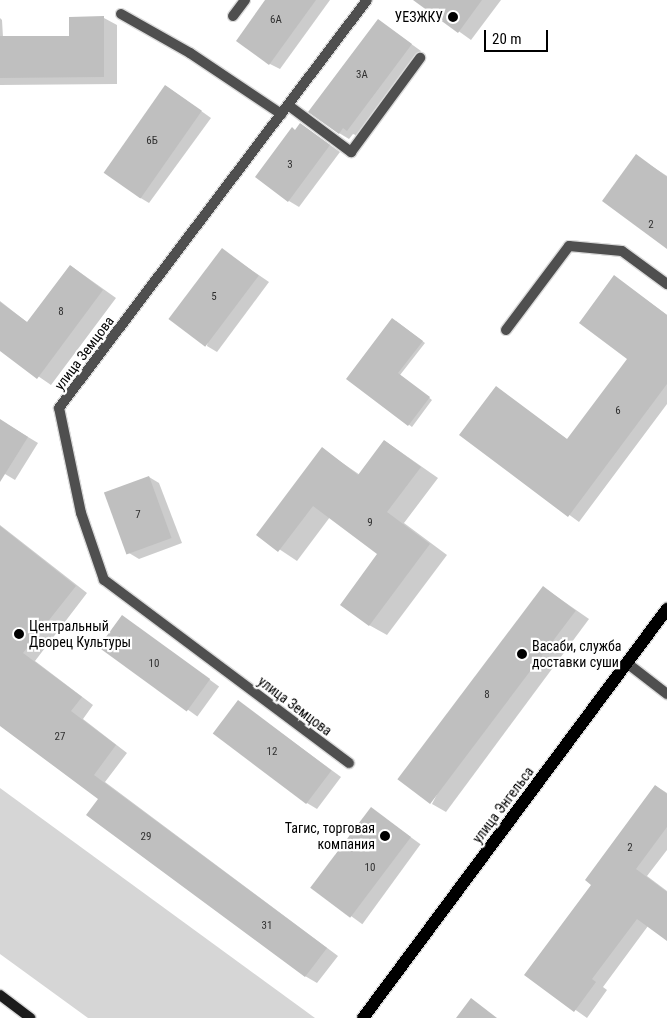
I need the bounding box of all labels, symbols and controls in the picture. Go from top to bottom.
place label: УЕЗЖКУ [395,9,443,25]
marker: УЕЗЖКУ [447,11,459,23]
house number: 6А [270,13,282,27]
scale bar [487,20,551,52]
text: 20 m [492,30,522,48]
house number: 3А [356,68,368,82]
house number: 6Б [146,134,158,148]
house number: 3 [287,158,293,172]
house number: 2 [648,218,654,232]
house number: 5 [211,290,217,304]
house number: 8 [58,305,64,319]
street label: улица Земцова [51,313,117,393]
house number: 6 [615,404,621,418]
house number: 7 [135,508,141,522]
house number: 9 [367,516,373,530]
place label: Центральный Дворец Культуры [29,618,131,650]
marker: Центральный Дворец Культуры [13,628,25,640]
place label: Васаби, служба доставки суши [532,638,622,670]
marker: Васаби, служба доставки суши [516,648,528,660]
house number: 10 [149,657,159,671]
street label: улица Земцова [255,673,335,739]
house number: 8 [484,688,490,702]
house number: 27 [55,730,65,744]
house number: 12 [267,745,277,759]
street label: улица Энгельса [469,764,537,846]
place label: Тагис, торговая компания [285,820,375,852]
house number: 29 [141,830,151,844]
marker: Тагис, торговая компания [379,830,391,842]
house number: 2 [627,841,633,855]
house number: 10 [365,861,375,875]
house number: 31 [262,919,272,933]

